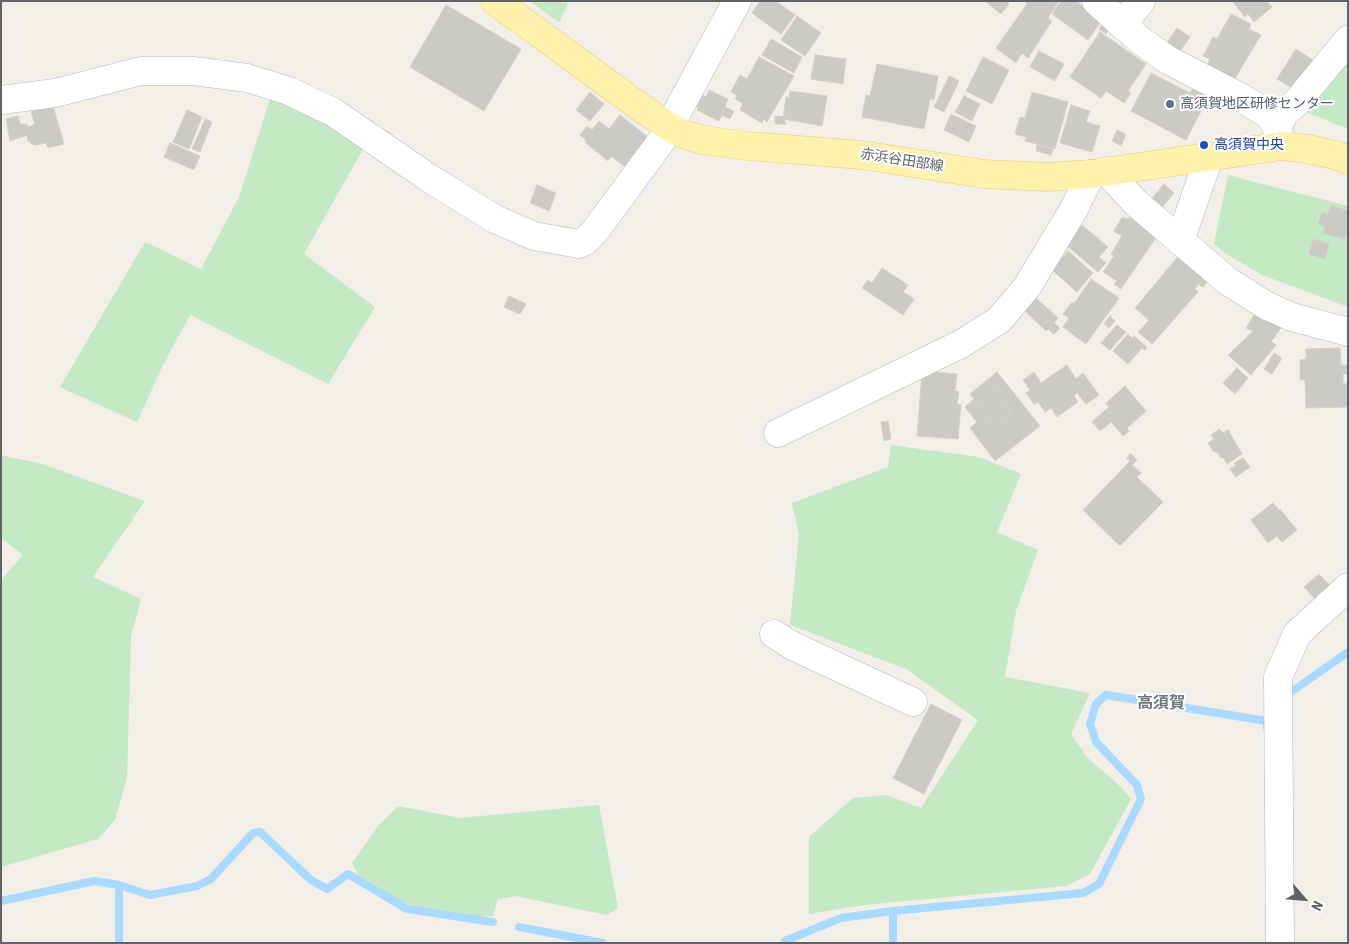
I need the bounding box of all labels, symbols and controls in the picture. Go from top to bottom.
place label: 高須賀地区研修センター [1180,96,1334,112]
marker: 高須賀地区研修センター [1164,98,1176,110]
place label: 高須賀中央 [1214,137,1284,153]
marker: 高須賀中央 [1198,139,1210,151]
street label: 赤浜谷田部線 [859,146,945,176]
district label: 高須賀 [1137,694,1185,714]
north arrow [1279,874,1329,924]
text: N [1308,898,1326,913]

